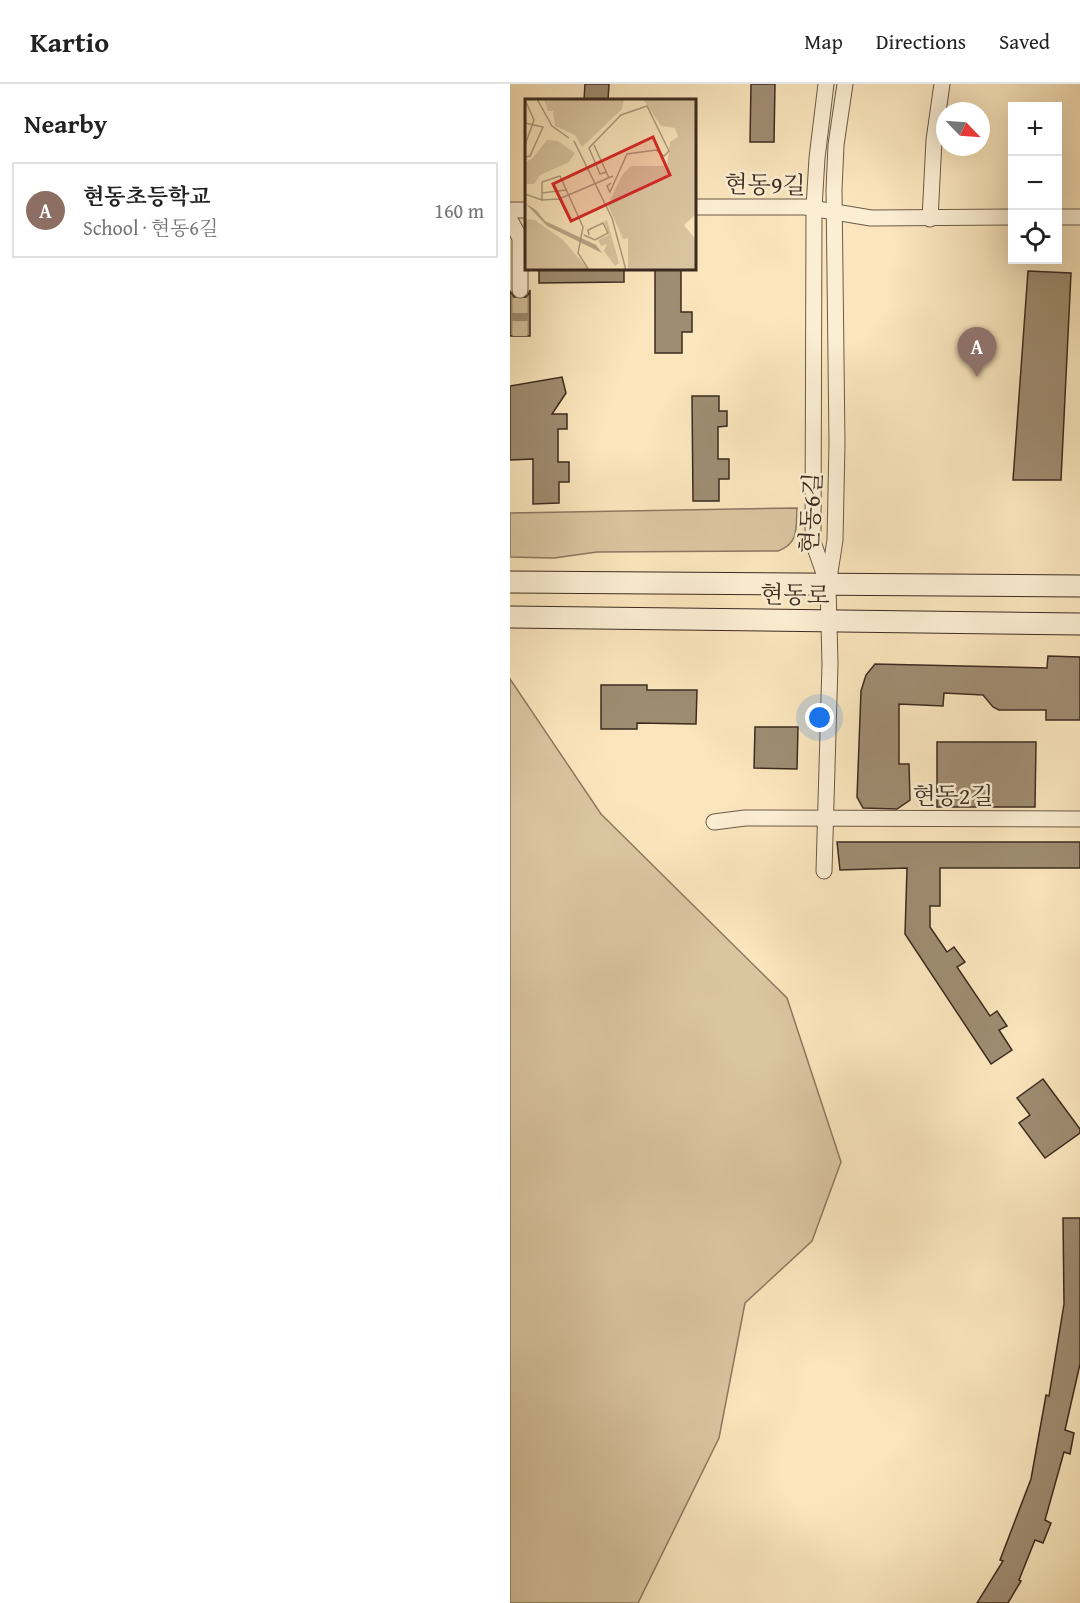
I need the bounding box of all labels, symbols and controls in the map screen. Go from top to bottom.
text: Kartio [30,21,109,62]
text: Map [804,26,843,57]
text: Directions [876,26,966,57]
text: Saved [999,26,1050,57]
inset map [525,99,696,270]
north arrow [936,102,990,156]
map controls [1008,102,1062,264]
button: + [1008,102,1062,156]
text: Nearby [24,104,107,143]
button: − [1008,156,1062,210]
street label: 현동9길 [724,166,806,203]
text: 현동초등학교 [83,180,211,212]
text: A [39,196,52,225]
text: 160 m [434,196,484,225]
button: locate [1008,210,1062,264]
text: School · 현동6길 [83,213,218,242]
pin: A [958,328,996,377]
street label: 현동6길 [791,472,830,554]
street label: 현동로 [760,576,830,613]
your location [805,703,834,732]
street label: 현동2길 [912,778,994,813]

